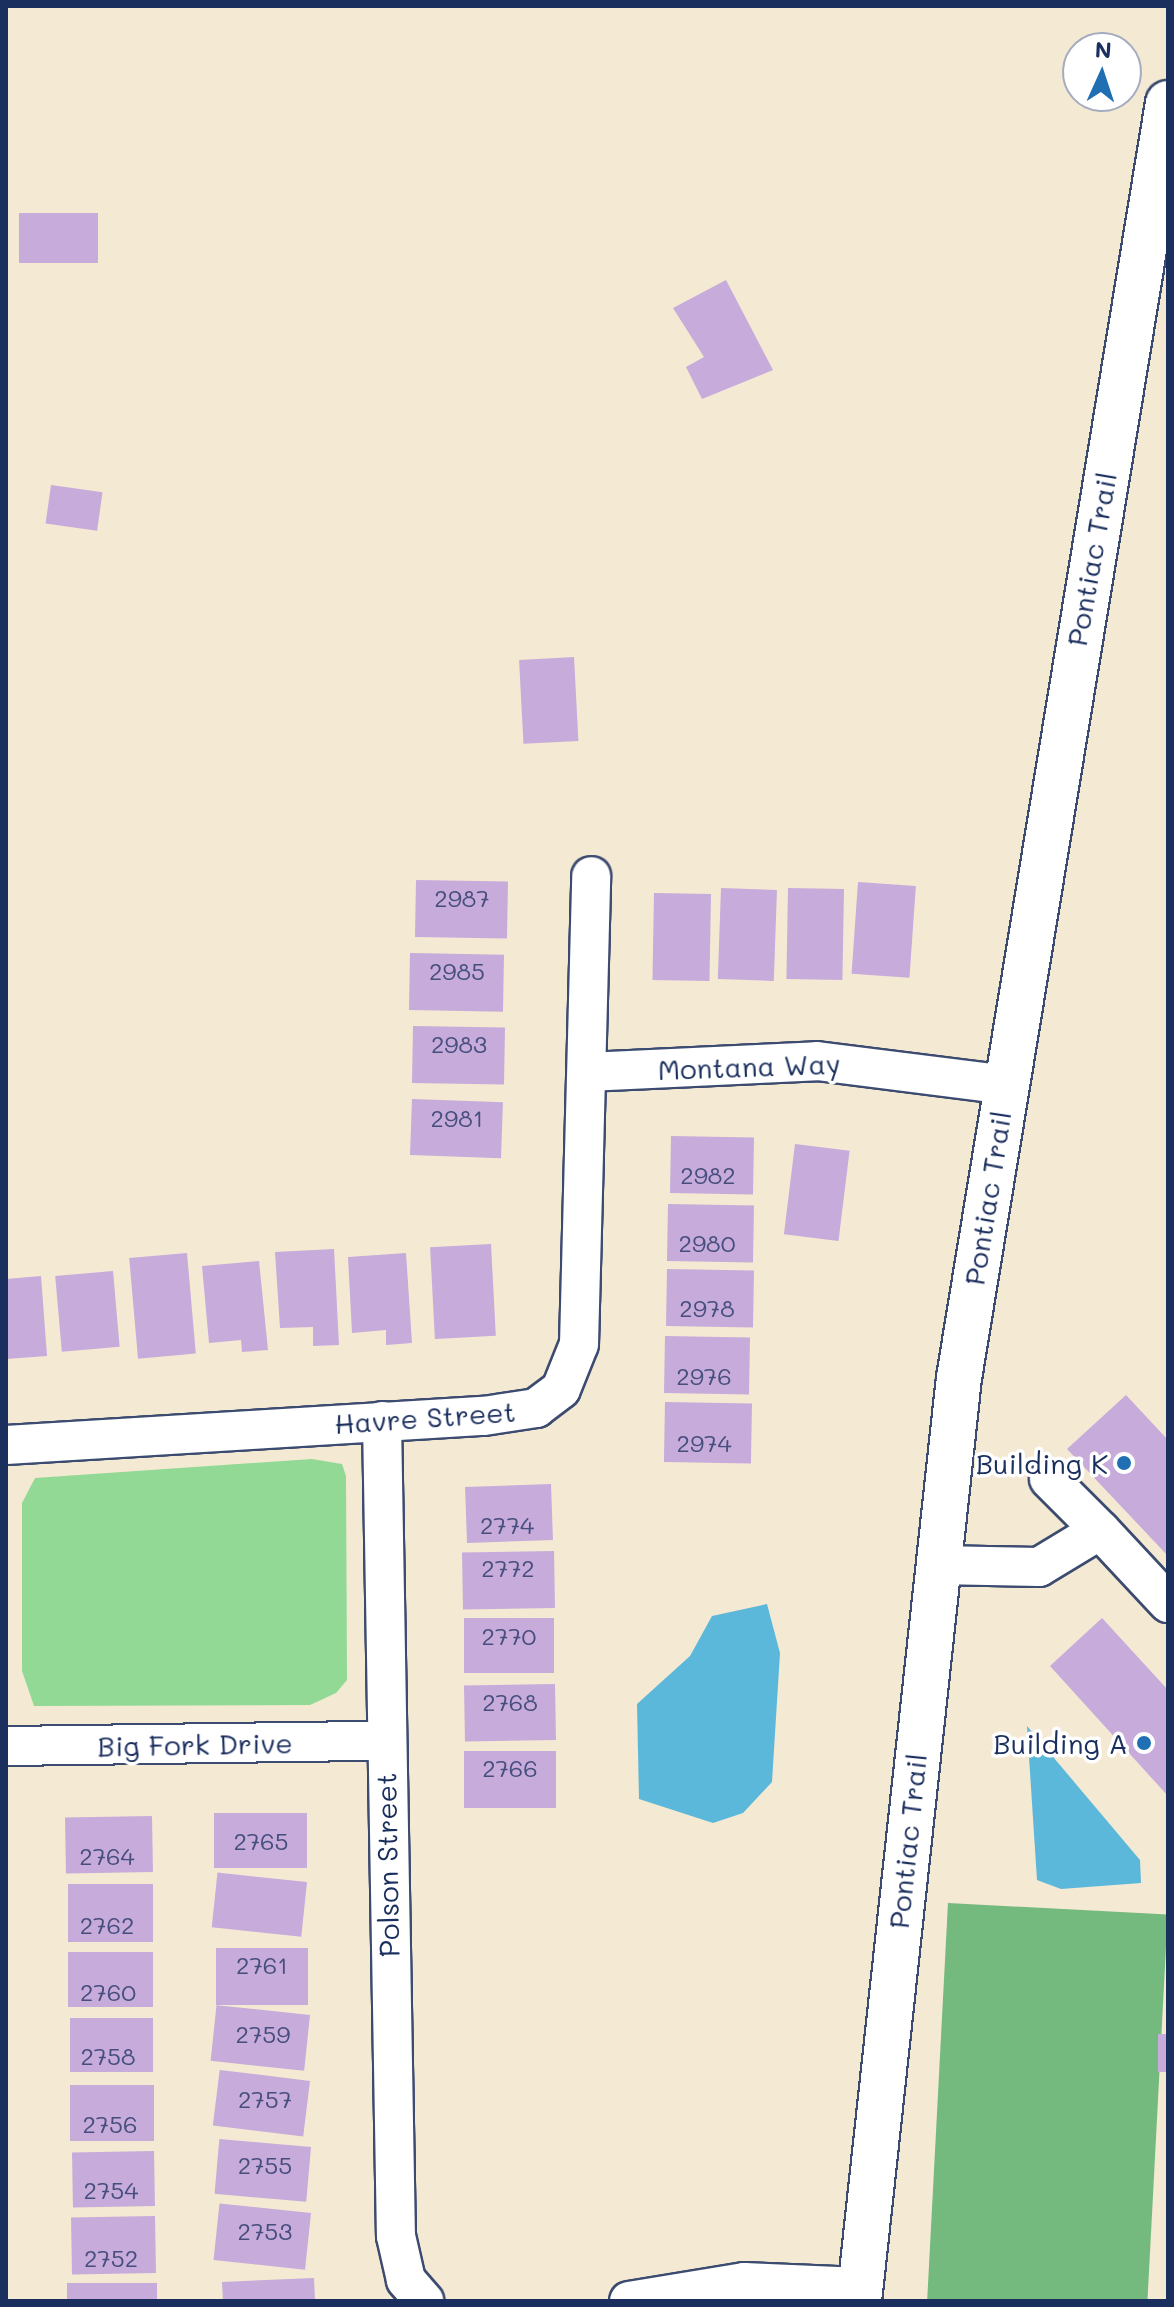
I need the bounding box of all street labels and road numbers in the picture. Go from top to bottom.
street label: Pontiac Trail [1059,470,1123,648]
street label: Montana Way [657,1046,841,1086]
street label: Pontiac Trail [957,1109,1017,1287]
street label: Havre Street [333,1394,517,1440]
street label: Big Fork Drive [97,1725,293,1763]
street label: Pontiac Trail [881,1752,933,1930]
street label: Polson Street [369,1772,405,1958]

